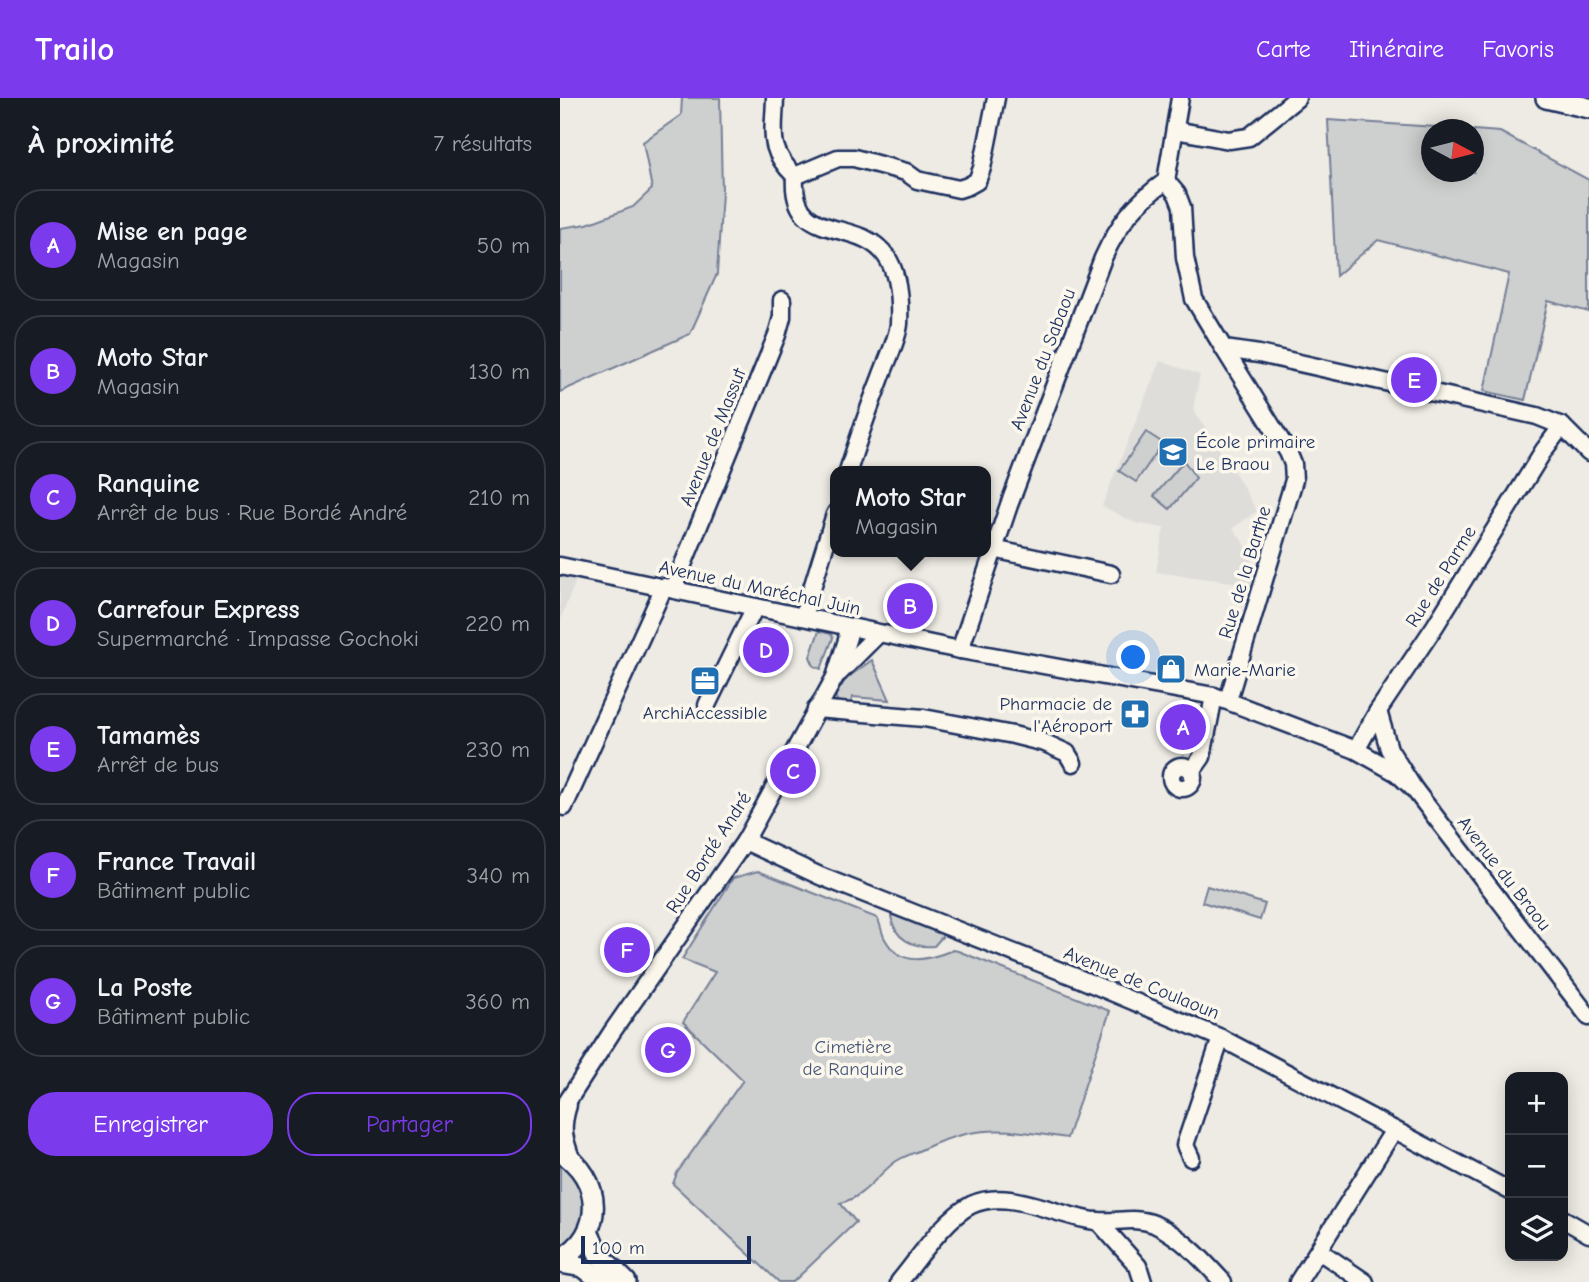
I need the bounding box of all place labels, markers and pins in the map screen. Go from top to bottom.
pin: E [1391,354,1437,406]
place label: École primaire Le Braou [1196,431,1315,475]
school or university icon: École primaire Le Braou [1156,435,1190,469]
pin: B [887,580,933,632]
pin: D [743,624,789,676]
shop icon: Marie-Marie [1154,652,1188,686]
place label: Marie-Marie [1194,659,1296,681]
office icon: ArchiAccessible [688,664,722,698]
place label: Pharmacie de l'Aéroport [999,693,1113,737]
pharmacy icon: Pharmacie de l'Aéroport [1118,697,1152,731]
pin: A [1160,701,1206,753]
place label: ArchiAccessible [643,702,767,724]
pin: C [770,745,816,797]
pin: F [604,924,650,976]
pin: G [645,1024,691,1076]

